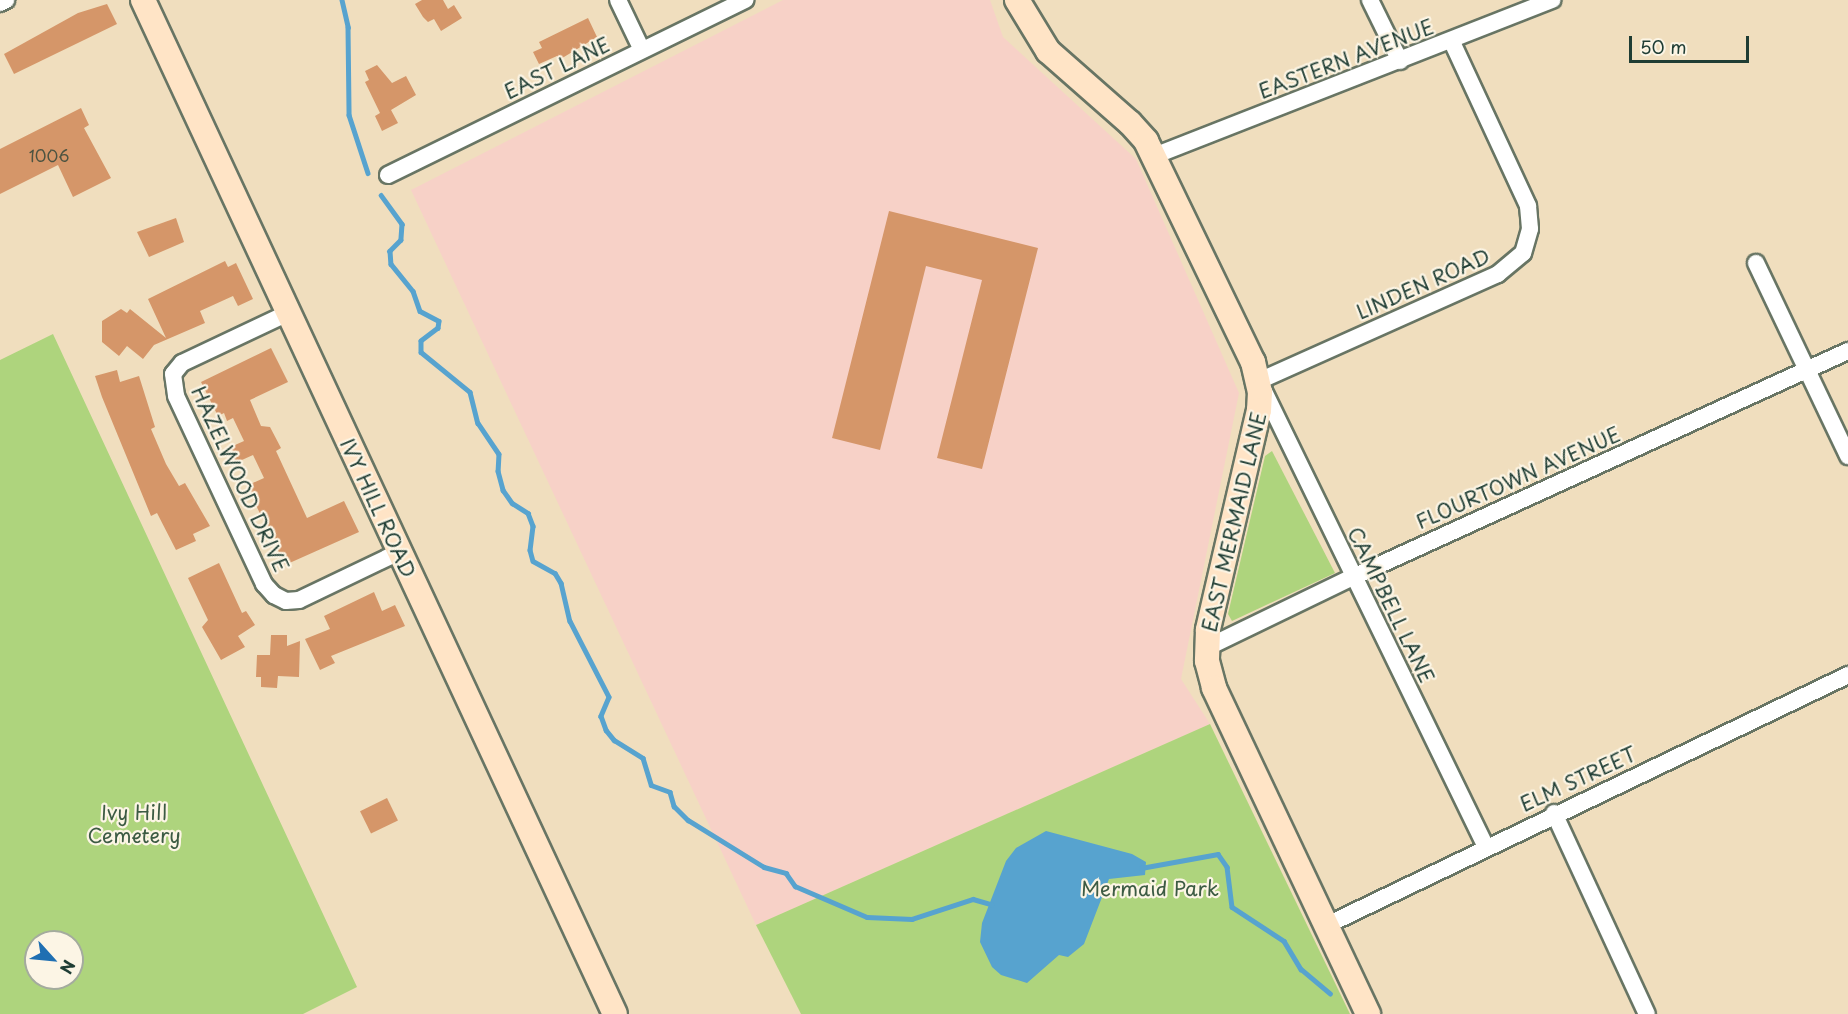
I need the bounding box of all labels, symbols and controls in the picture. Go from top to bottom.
street label: EASTERN AVENUE [1254,14,1438,104]
scale bar [1632,24,1752,62]
street label: EAST LANE [500,32,614,104]
text: 50 m [1640,33,1687,60]
house number: 1006 [29,145,69,165]
street label: LINDEN ROAD [1353,244,1493,324]
street label: HAZELWOOD DRIVE [186,382,294,576]
street label: EAST MERMAID LANE [1197,411,1271,633]
street label: FLOURTOWN AVENUE [1412,422,1624,534]
street label: IVY HILL ROAD [335,435,421,581]
street label: CAMPBELL LANE [1342,522,1440,688]
street label: ELM STREET [1515,741,1641,817]
park label: Ivy Hill Cemetery [87,800,181,847]
park label: Mermaid Park [1081,876,1219,900]
north arrow [24,930,84,990]
text: N [55,956,82,978]

